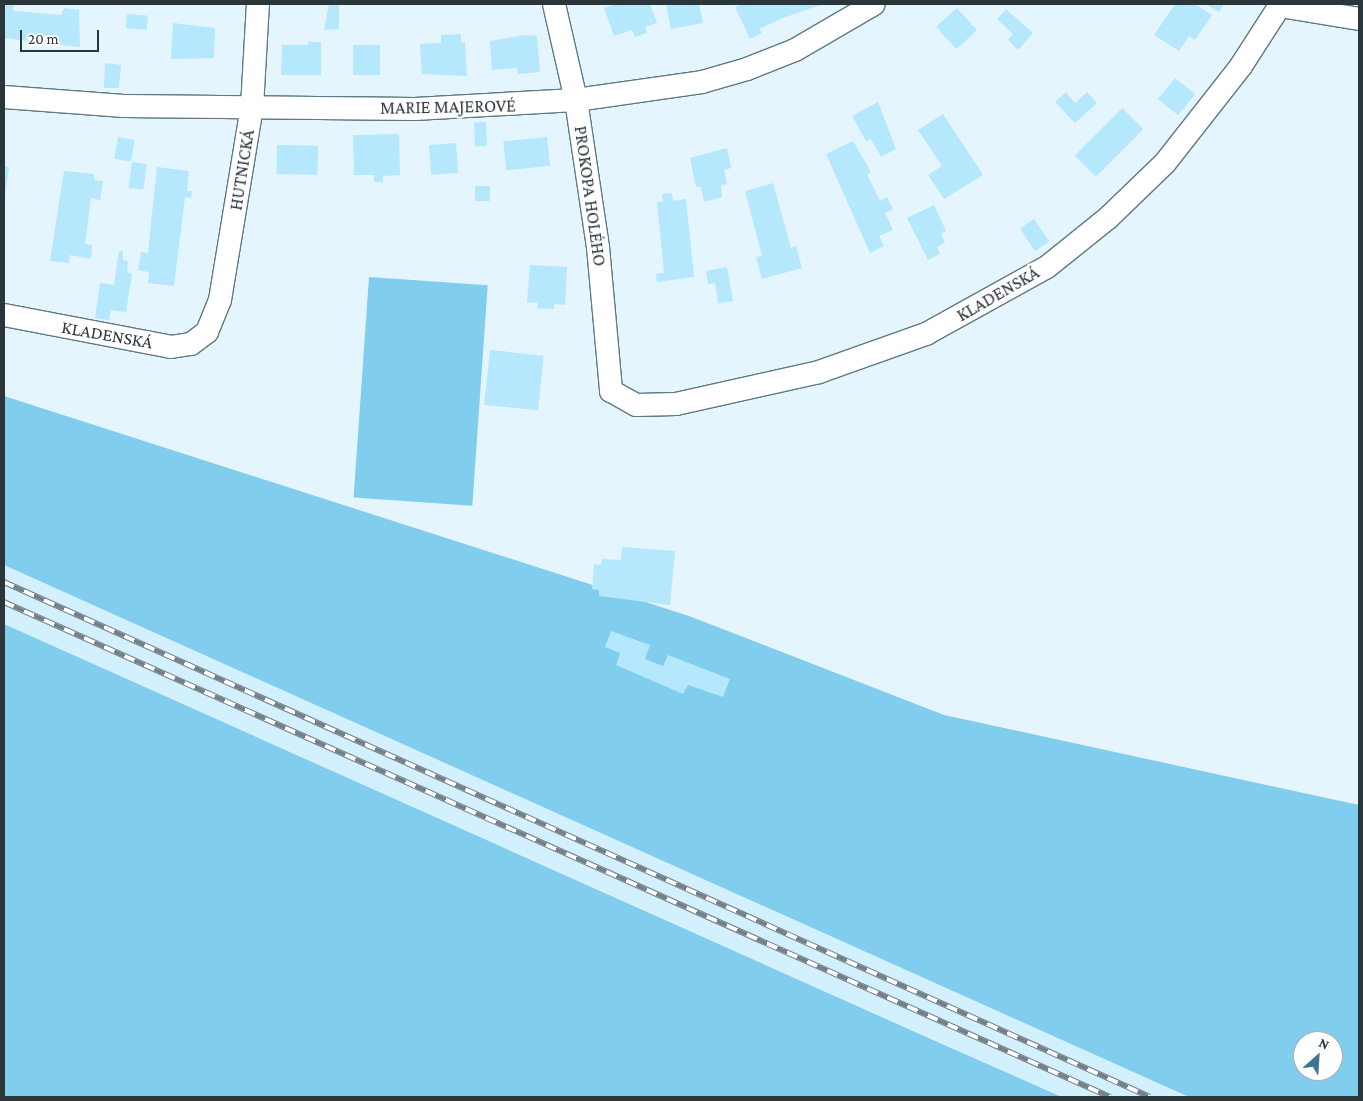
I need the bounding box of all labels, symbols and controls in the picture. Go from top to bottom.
scale bar [22,20,101,52]
text: 20 m [28,31,59,47]
street label: MARIE MAJEROVÉ [380,95,516,119]
street label: PROKOPA HOLÉHO [569,124,611,268]
street label: HUTNICKÁ [225,128,259,212]
street label: KLADENSKÁ [953,262,1043,326]
street label: KLADENSKÁ [60,316,154,354]
north arrow [1293,1031,1343,1081]
text: N [1316,1034,1332,1053]

